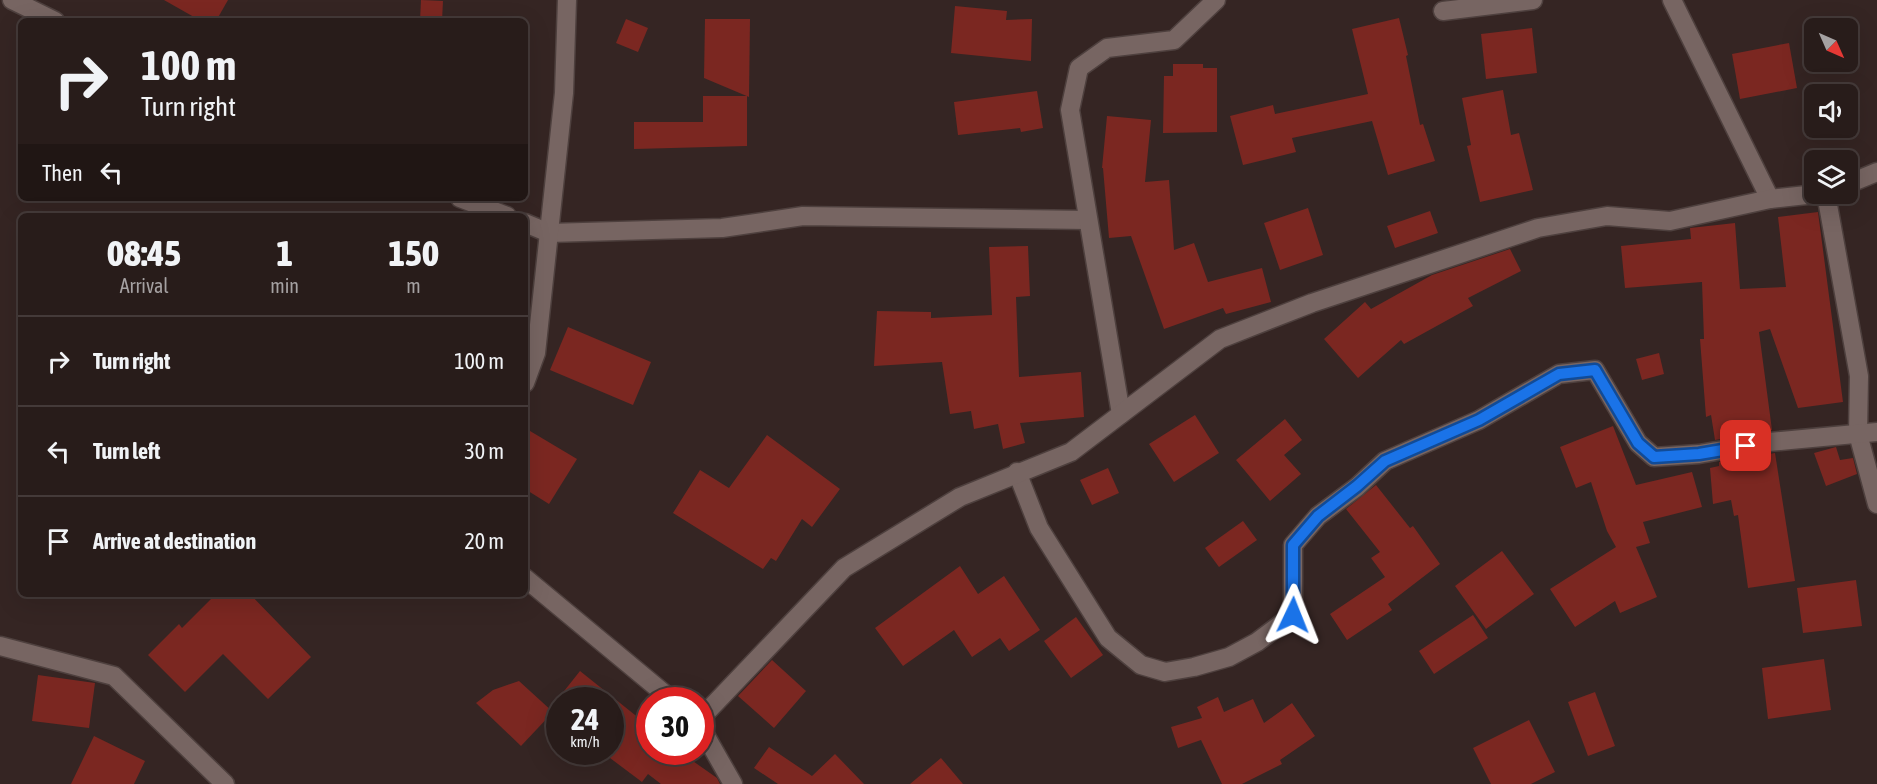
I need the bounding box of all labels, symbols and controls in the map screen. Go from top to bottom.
north arrow [1804,18,1858,72]
map controls [1804,18,1858,204]
text: 100 m [141,41,236,89]
icon: right [42,42,120,120]
button: sound [1804,84,1858,138]
text: Turn right [141,91,236,122]
button: layers [1804,150,1858,204]
icon: left [95,156,128,189]
text: Then [42,160,83,186]
text: 08:45 [107,232,181,274]
text: 1 [276,232,293,274]
text: 150 [388,232,439,274]
text: Arrival [120,274,169,297]
text: min [270,274,299,297]
text: m [406,274,421,297]
icon: right [42,345,75,378]
text: Turn right [93,348,170,374]
text: 100 m [454,348,504,374]
pin [1720,420,1771,471]
icon: arrive [1729,429,1762,462]
icon: left [42,435,75,468]
text: Turn left [93,438,160,464]
text: 30 m [464,438,504,464]
icon: arrive [42,525,75,558]
text: Arrive at destination [93,528,256,554]
text: 20 m [464,528,504,554]
position arrow [1261,583,1325,647]
speed limit sign: 30 [636,687,714,765]
text: 24 [571,702,599,736]
text: km/h [570,733,600,750]

